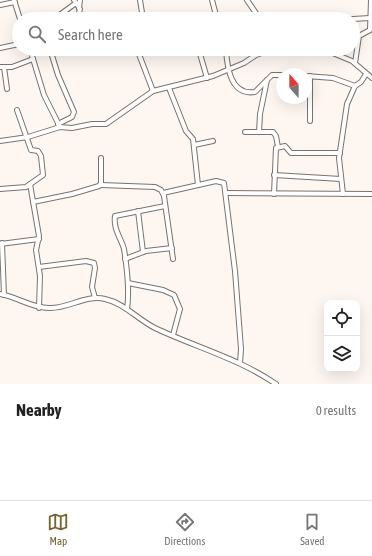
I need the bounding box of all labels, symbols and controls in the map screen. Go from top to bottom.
search box [12,12,360,56]
icon: search [26,23,48,45]
text: Search here [58,26,123,43]
north arrow [276,68,312,104]
map controls [324,300,360,372]
button: locate [324,300,360,336]
button: layers [324,336,360,372]
text: Nearby [16,400,62,420]
text: 0 results [316,403,356,418]
tab: Map [47,511,69,547]
tab: Directions [164,511,205,547]
tab: Saved [300,511,325,547]

